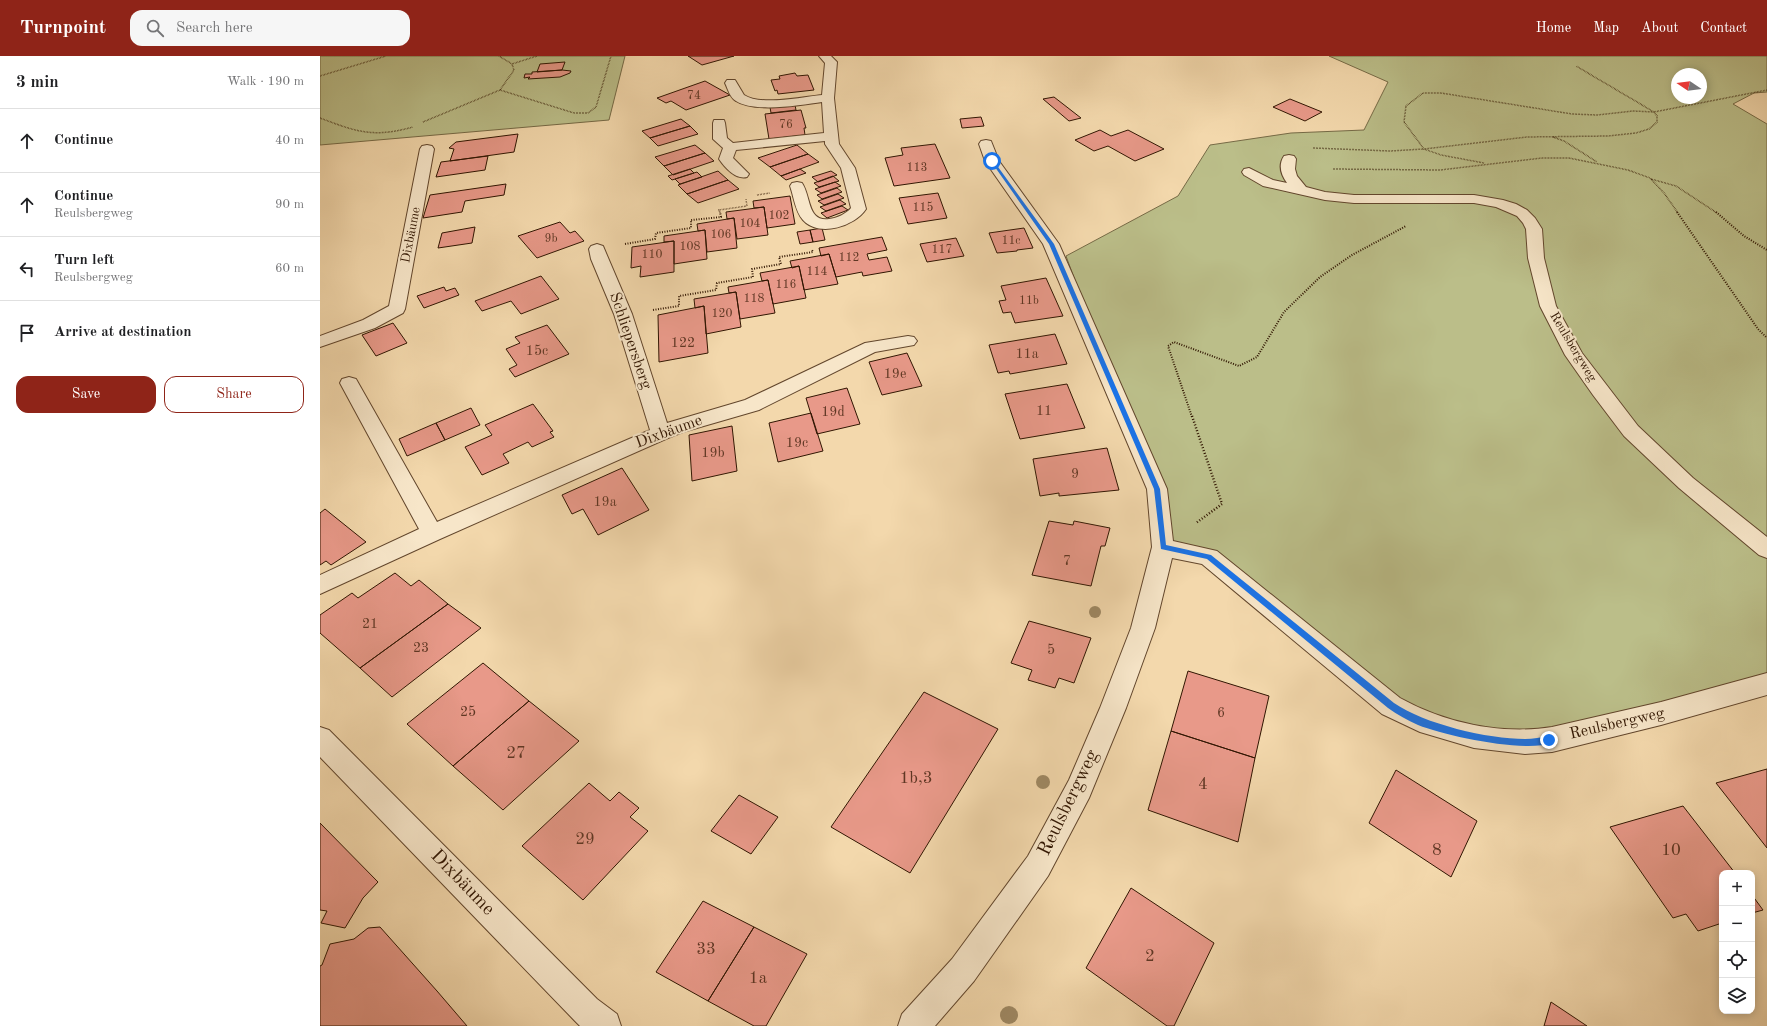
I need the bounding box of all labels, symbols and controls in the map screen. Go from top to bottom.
search box [130,10,410,46]
icon: search [144,17,166,39]
text: Turnpoint [20,19,106,38]
text: Search here [176,21,253,36]
text: Home [1536,21,1571,35]
text: Map [1593,21,1619,35]
text: About [1641,21,1678,35]
text: Contact [1700,21,1747,35]
north arrow [1671,68,1707,104]
text: 3 min [16,74,59,91]
text: Walk · 190 m [227,75,304,88]
house number: 74 [687,90,701,102]
house number: 76 [779,119,793,131]
icon: ahead [16,130,38,152]
text: Continue [54,133,113,148]
text: 40 m [275,134,304,147]
route start [983,152,1001,170]
house number: 113 [907,162,927,174]
text: Continue [54,189,113,204]
icon: ahead [16,194,38,216]
text: 90 m [275,198,304,211]
house number: 115 [913,201,933,214]
street label: Dixbäume [399,206,423,264]
text: Reulsbergweg [54,207,133,220]
house number: 102 [769,210,789,222]
house number: 104 [740,218,760,230]
house number: 106 [711,229,731,241]
house number: 9b [544,233,558,245]
house number: 11c [1001,235,1021,247]
house number: 108 [680,241,700,253]
house number: 117 [932,244,952,256]
house number: 110 [642,249,662,261]
house number: 112 [839,252,859,264]
text: Turn left [54,253,114,268]
icon: left [16,258,38,280]
text: 60 m [275,262,304,275]
house number: 114 [807,266,827,278]
text: Reulsbergweg [54,271,133,284]
house number: 116 [776,279,796,291]
street label: Schliepersberg [606,290,654,392]
house number: 118 [744,293,764,305]
house number: 11b [1019,295,1039,307]
house number: 120 [712,308,732,320]
street label: Reulsbergweg [1547,310,1599,384]
icon: arrive [16,322,38,344]
text: Arrive at destination [54,325,192,340]
house number: 122 [671,336,695,350]
house number: 15c [526,344,548,358]
house number: 11a [1015,347,1039,361]
house number: 19e [884,367,906,381]
button: Save [16,376,156,413]
button: Share [164,376,304,413]
house number: 11 [1036,404,1052,418]
house number: 19d [821,405,845,419]
street label: Dixbäume [633,413,705,451]
house number: 19c [786,436,808,450]
house number: 19b [701,446,725,460]
house number: 9 [1071,467,1079,481]
house number: 19a [593,495,617,509]
house number: 7 [1063,554,1071,568]
house number: 21 [362,617,378,631]
house number: 23 [413,641,429,655]
house number: 5 [1047,643,1055,657]
house number: 25 [460,705,476,719]
street label: Reulsbergweg [1568,705,1666,743]
house number: 6 [1217,706,1225,720]
route end [1540,731,1558,749]
house number: 27 [506,745,526,762]
street label: Reulsbergweg [1035,746,1103,859]
house number: 1b,3 [899,770,933,787]
house number: 4 [1198,776,1208,793]
house number: 29 [575,831,595,848]
house number: 8 [1432,842,1442,859]
house number: 10 [1661,842,1681,859]
street label: Dixbäume [426,847,498,919]
map controls [1719,870,1755,1014]
button: + [1719,870,1755,906]
button: − [1719,906,1755,942]
house number: 33 [696,941,716,958]
button: locate [1719,942,1755,978]
house number: 2 [1145,948,1155,965]
house number: 1a [749,970,768,987]
button: layers [1719,978,1755,1014]

